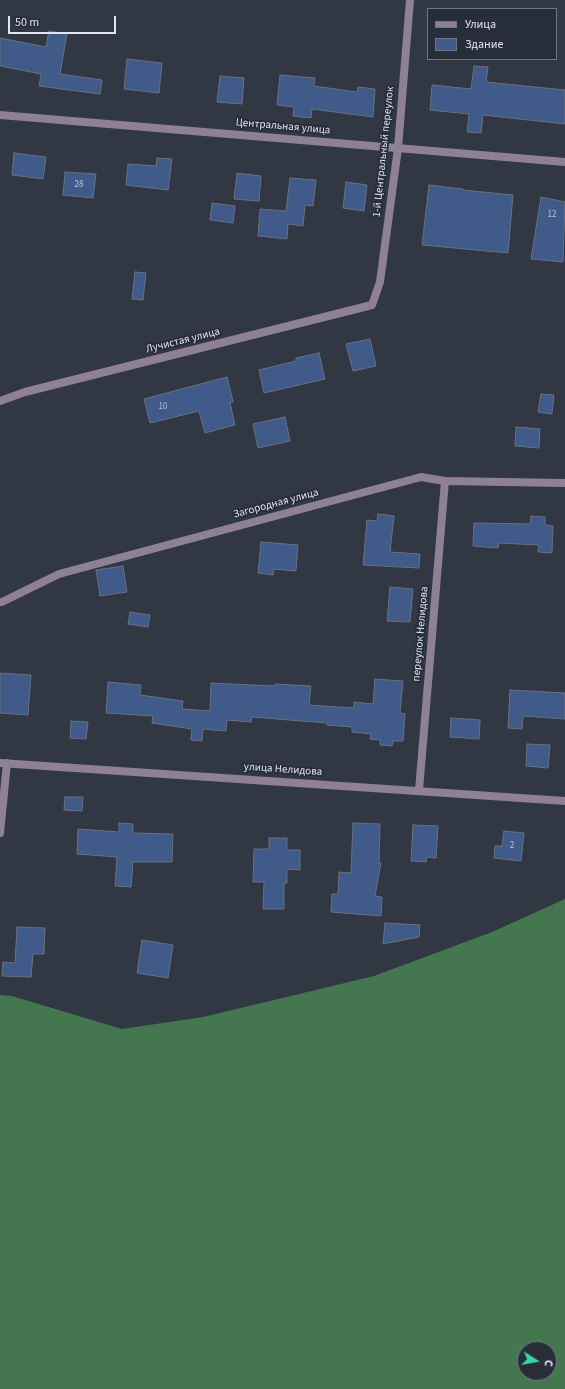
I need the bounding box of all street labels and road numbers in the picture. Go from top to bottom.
street label: 1-й Центральный переулок [371,86,397,218]
street label: Центральная улица [235,116,331,138]
street label: Лучистая улица [145,325,221,357]
street label: Загородная улица [232,486,320,522]
street label: переулок Нелидова [410,586,432,682]
street label: улица Нелидова [243,761,323,779]

